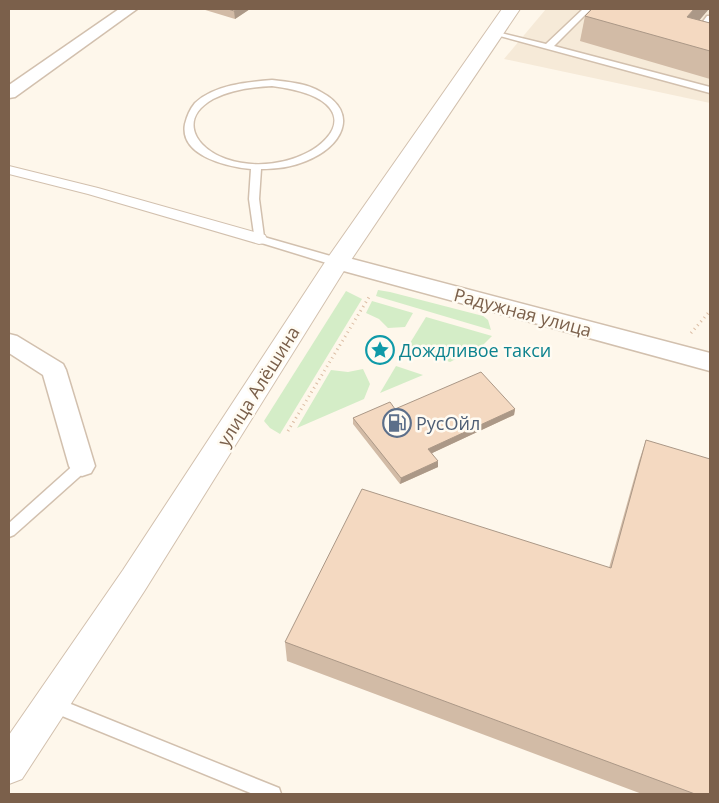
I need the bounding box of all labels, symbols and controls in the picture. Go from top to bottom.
street label: Радужная улица [452,282,594,342]
street label: улица Алёшина [211,321,305,451]
place icon: Дождливое такси [365,335,395,365]
place label: Дождливое такси [399,338,551,362]
fuel station icon: РусОйл [382,408,412,438]
place label: РусОйл [416,411,480,435]

